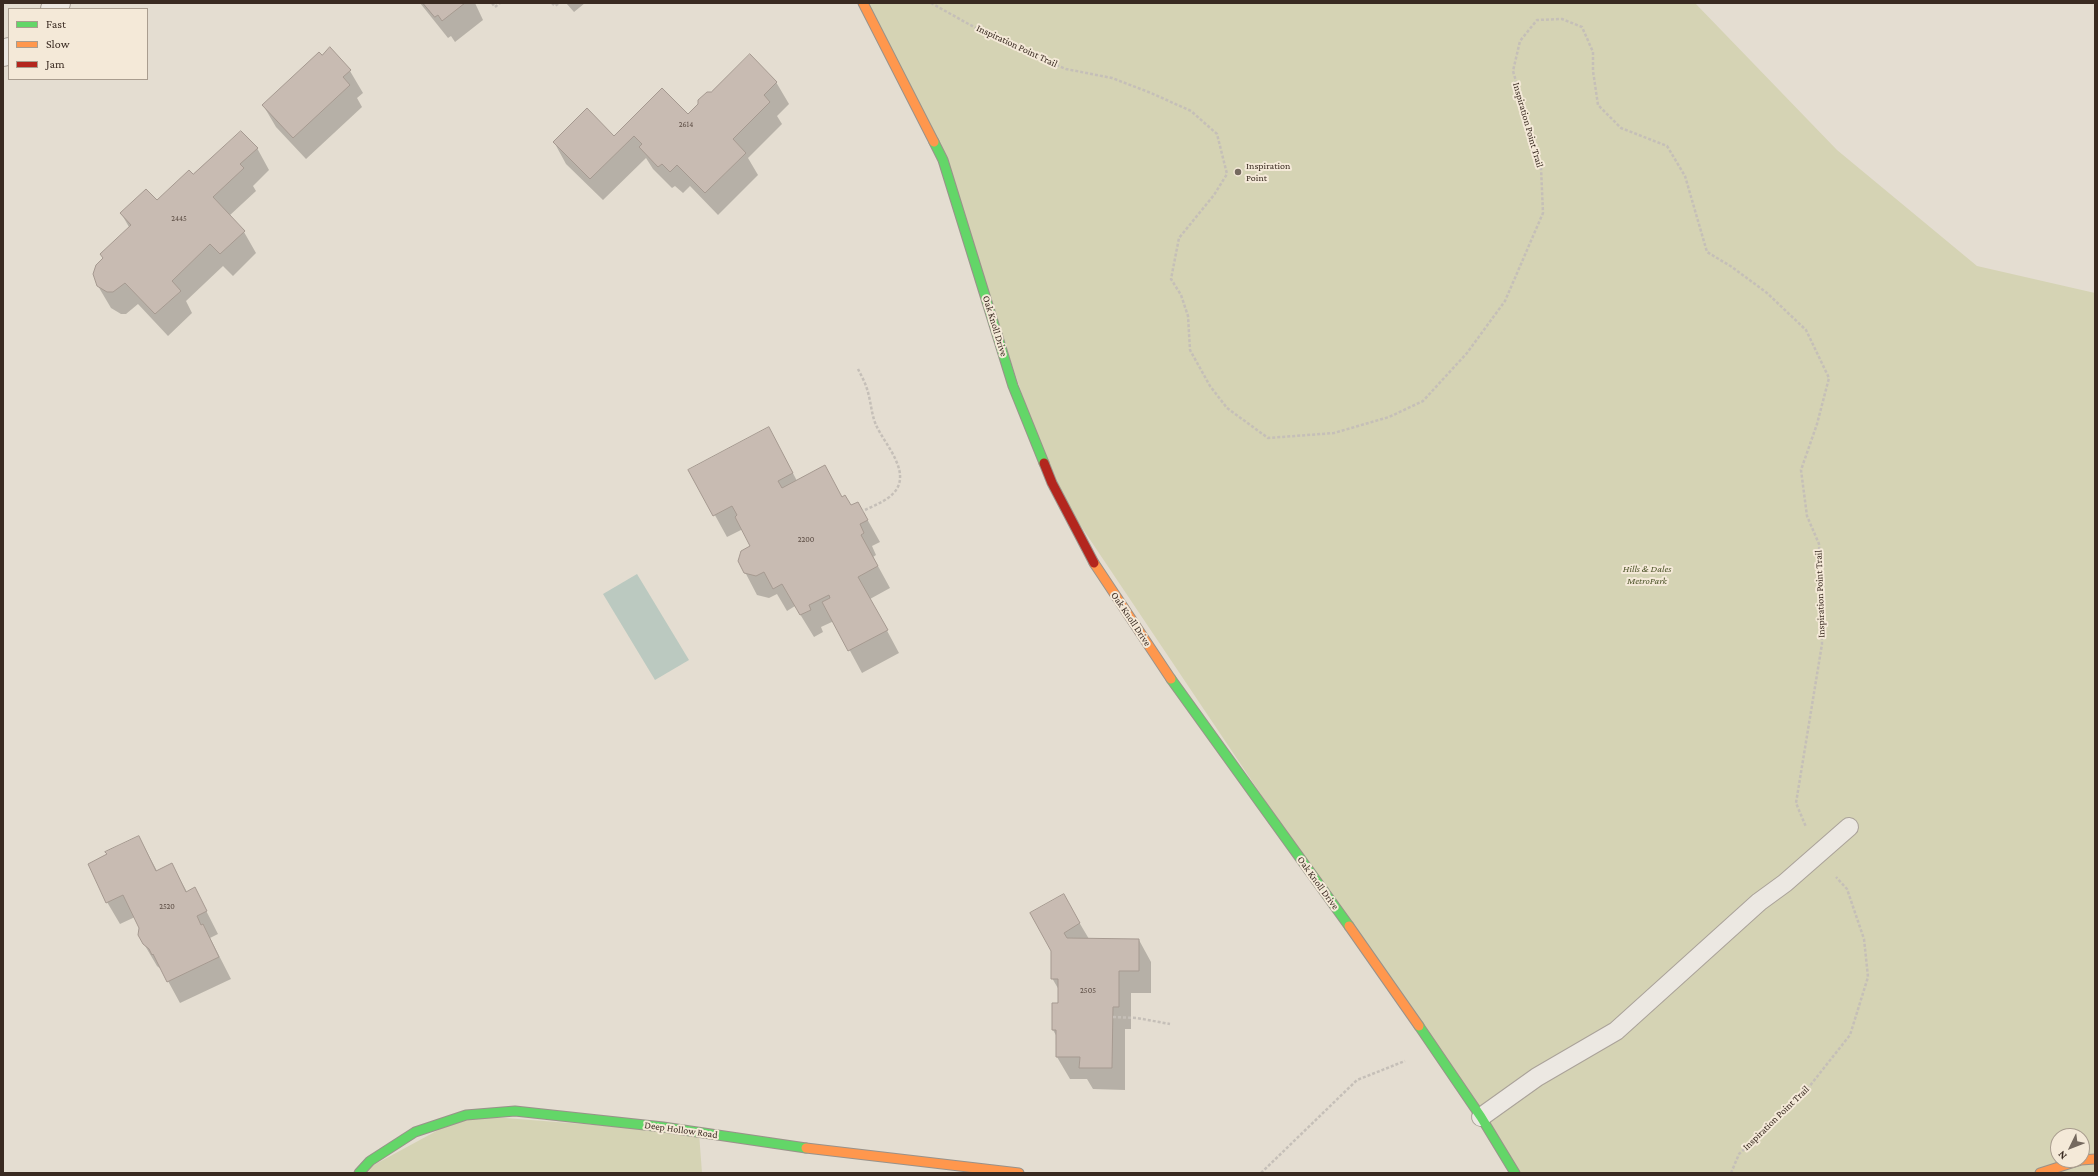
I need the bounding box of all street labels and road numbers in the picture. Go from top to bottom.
street label: Inspiration Point Trail [975,22,1059,70]
street label: Inspiration Point Trail [1510,81,1546,169]
street label: Oak Knoll Drive [980,294,1010,358]
street label: Inspiration Point Trail [1812,550,1828,638]
street label: Oak Knoll Drive [1108,590,1154,648]
street label: Oak Knoll Drive [1295,854,1341,912]
street label: Inspiration Point Trail [1740,1083,1812,1153]
street label: Deep Hollow Road [644,1119,718,1141]

